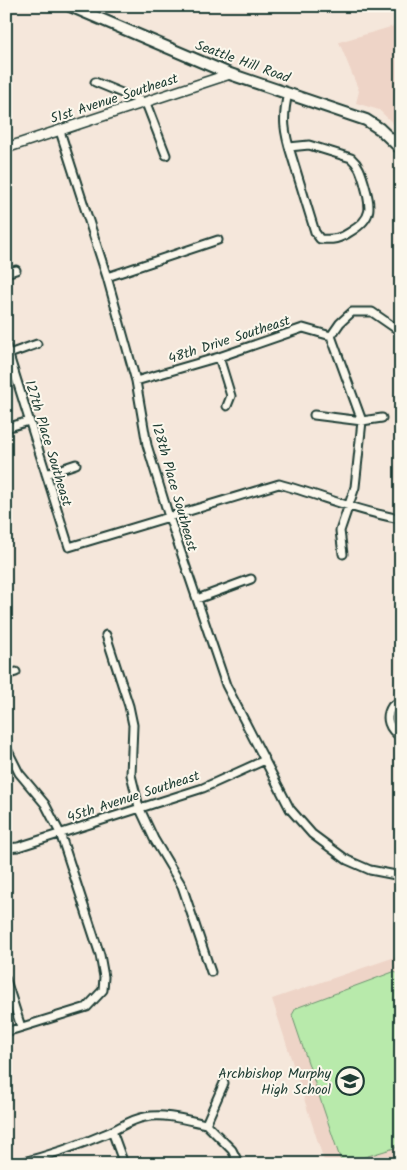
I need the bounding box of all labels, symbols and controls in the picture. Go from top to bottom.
street label: Seattle Hill Road [192,35,294,90]
street label: 51st Avenue Southeast [47,68,182,130]
street label: 48th Drive Southeast [165,310,294,370]
street label: 127th Place Southeast [18,377,78,510]
street label: 128th Place Southeast [145,420,203,555]
street label: 45th Avenue Southeast [64,765,203,829]
place label: Archbishop Murphy High School [218,1063,332,1101]
school or university icon: Archbishop Murphy High School [335,1066,365,1096]

